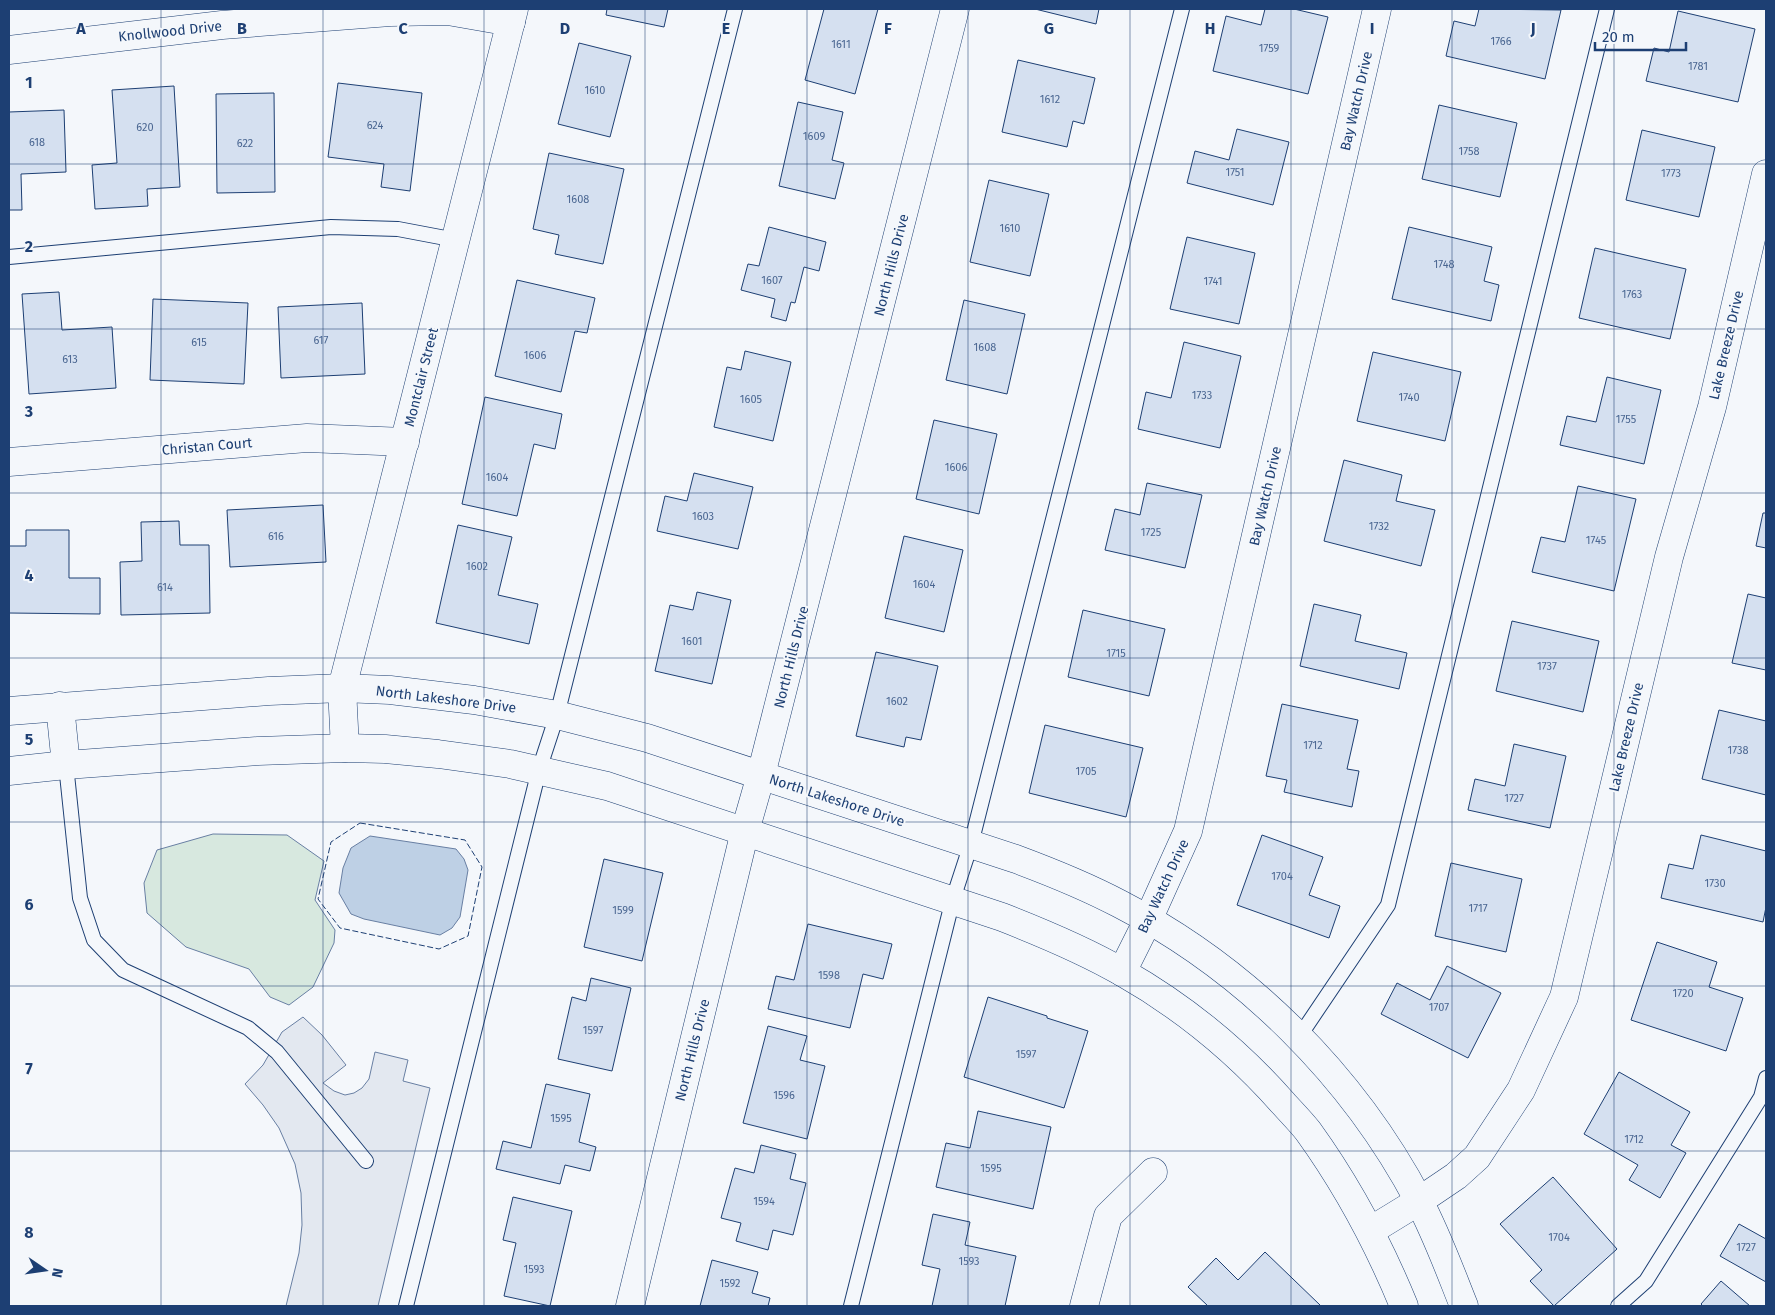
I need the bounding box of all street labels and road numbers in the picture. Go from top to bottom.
street label: Knollwood Drive [117,18,223,45]
street label: Bay Watch Drive [1337,50,1376,153]
street label: North Hills Drive [871,212,912,318]
street label: Lake Breeze Drive [1706,289,1747,401]
street label: Montclair Street [401,325,442,428]
street label: Christan Court [161,434,254,459]
street label: Bay Watch Drive [1246,445,1285,548]
street label: North Hills Drive [771,604,812,710]
street label: Lake Breeze Drive [1606,681,1647,793]
street label: North Lakeshore Drive [375,682,517,717]
street label: North Lakeshore Drive [767,771,907,830]
street label: Bay Watch Drive [1134,837,1193,936]
street label: North Hills Drive [672,997,713,1103]

